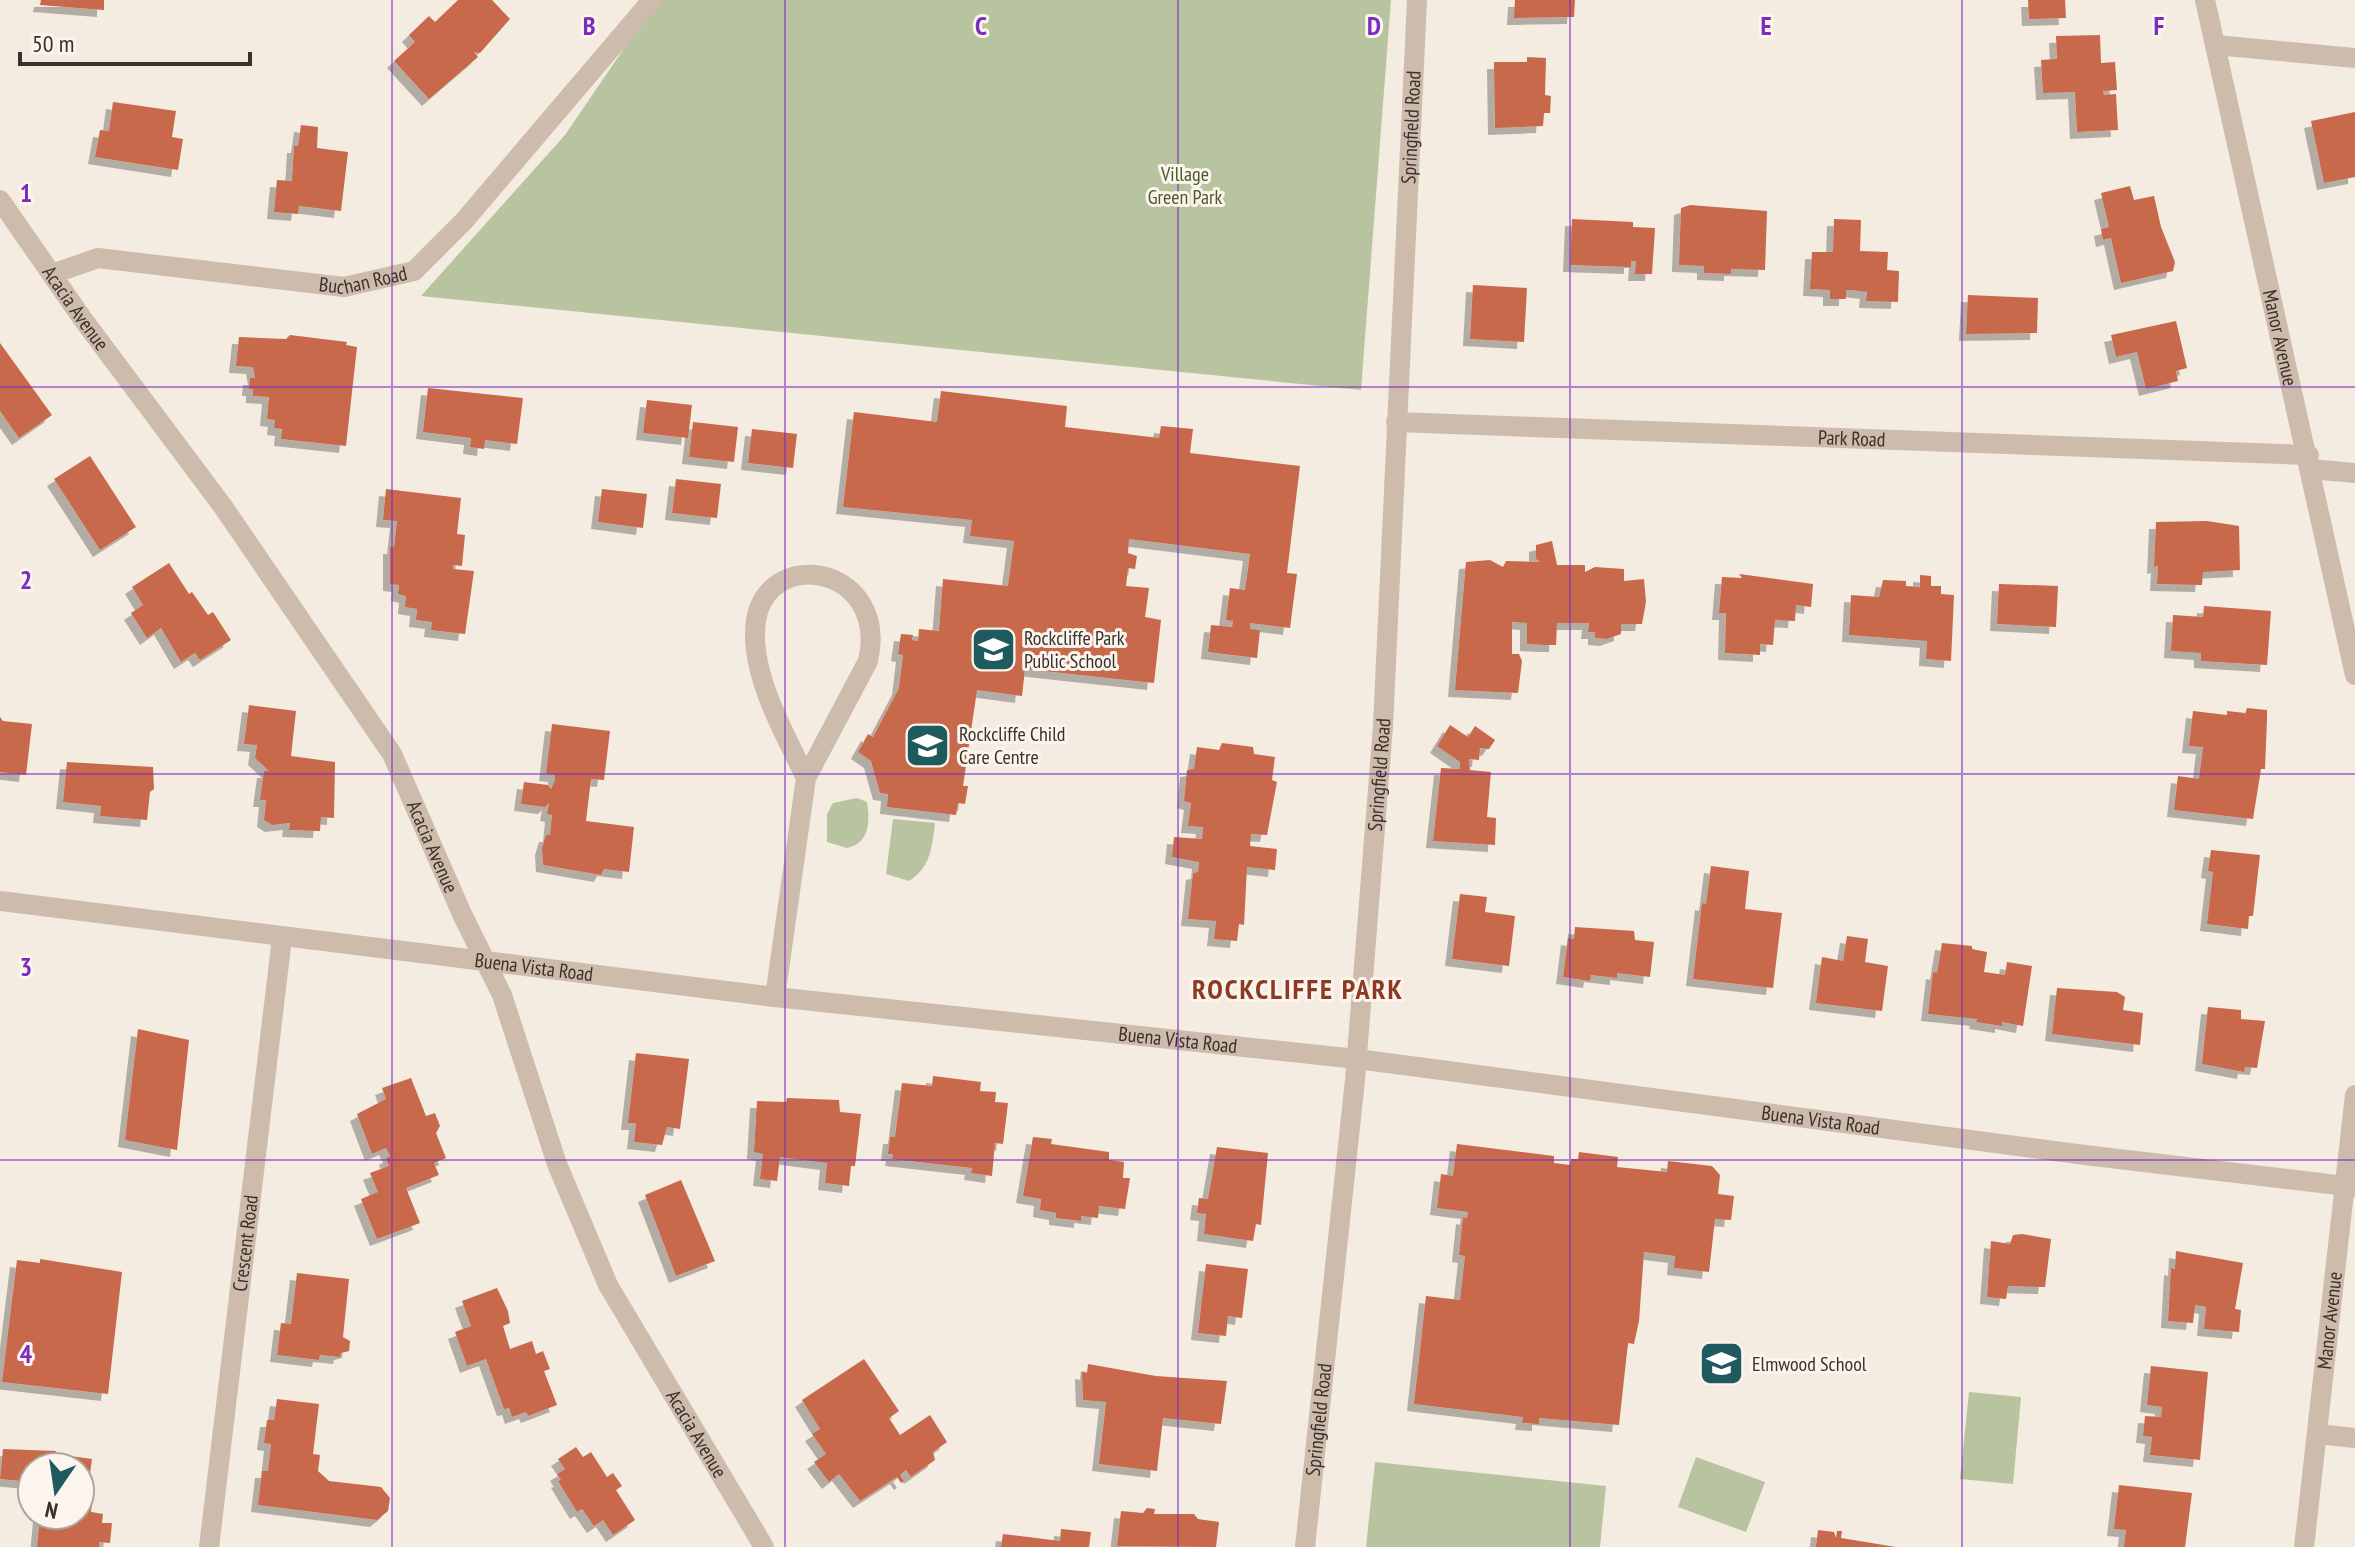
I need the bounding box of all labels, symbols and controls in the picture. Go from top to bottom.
text: B [583,9,596,42]
text: C [975,9,987,42]
text: D [1367,9,1381,42]
text: E [1760,9,1772,42]
text: F [2154,9,2165,42]
scale bar [20,16,250,66]
text: 50 m [32,28,74,59]
street label: Springfield Road [1395,70,1427,185]
park label: Village Green Park [1148,161,1222,210]
text: 1 [20,176,32,209]
street label: Buchan Road [318,260,409,300]
street label: Acacia Avenue [37,261,115,356]
street label: Manor Avenue [2257,287,2303,388]
street label: Park Road [1817,424,1886,453]
text: 2 [20,563,32,596]
place label: Rockcliffe Park Public School [1024,625,1125,674]
school or university icon: Rockcliffe Park Public School [969,626,1017,674]
street label: Springfield Road [1362,718,1396,832]
place label: Rockcliffe Child Care Centre [959,721,1066,770]
school or university icon: Rockcliffe Child Care Centre [904,722,952,770]
street label: Acacia Avenue [401,797,464,897]
street label: Buena Vista Road [473,947,595,987]
text: 3 [20,950,32,983]
district label: ROCKCLIFFE PARK [1192,970,1404,1007]
street label: Buena Vista Road [1117,1021,1238,1059]
street label: Buena Vista Road [1760,1099,1882,1141]
street label: Crescent Road [227,1193,264,1293]
street label: Manor Avenue [2311,1270,2348,1371]
text: 4 [20,1337,33,1370]
school or university icon: Elmwood School [1697,1340,1745,1388]
place label: Elmwood School [1752,1351,1867,1377]
street label: Springfield Road [1300,1362,1338,1477]
street label: Acacia Avenue [660,1385,733,1483]
north arrow [16,1451,96,1531]
text: N [43,1496,60,1525]

